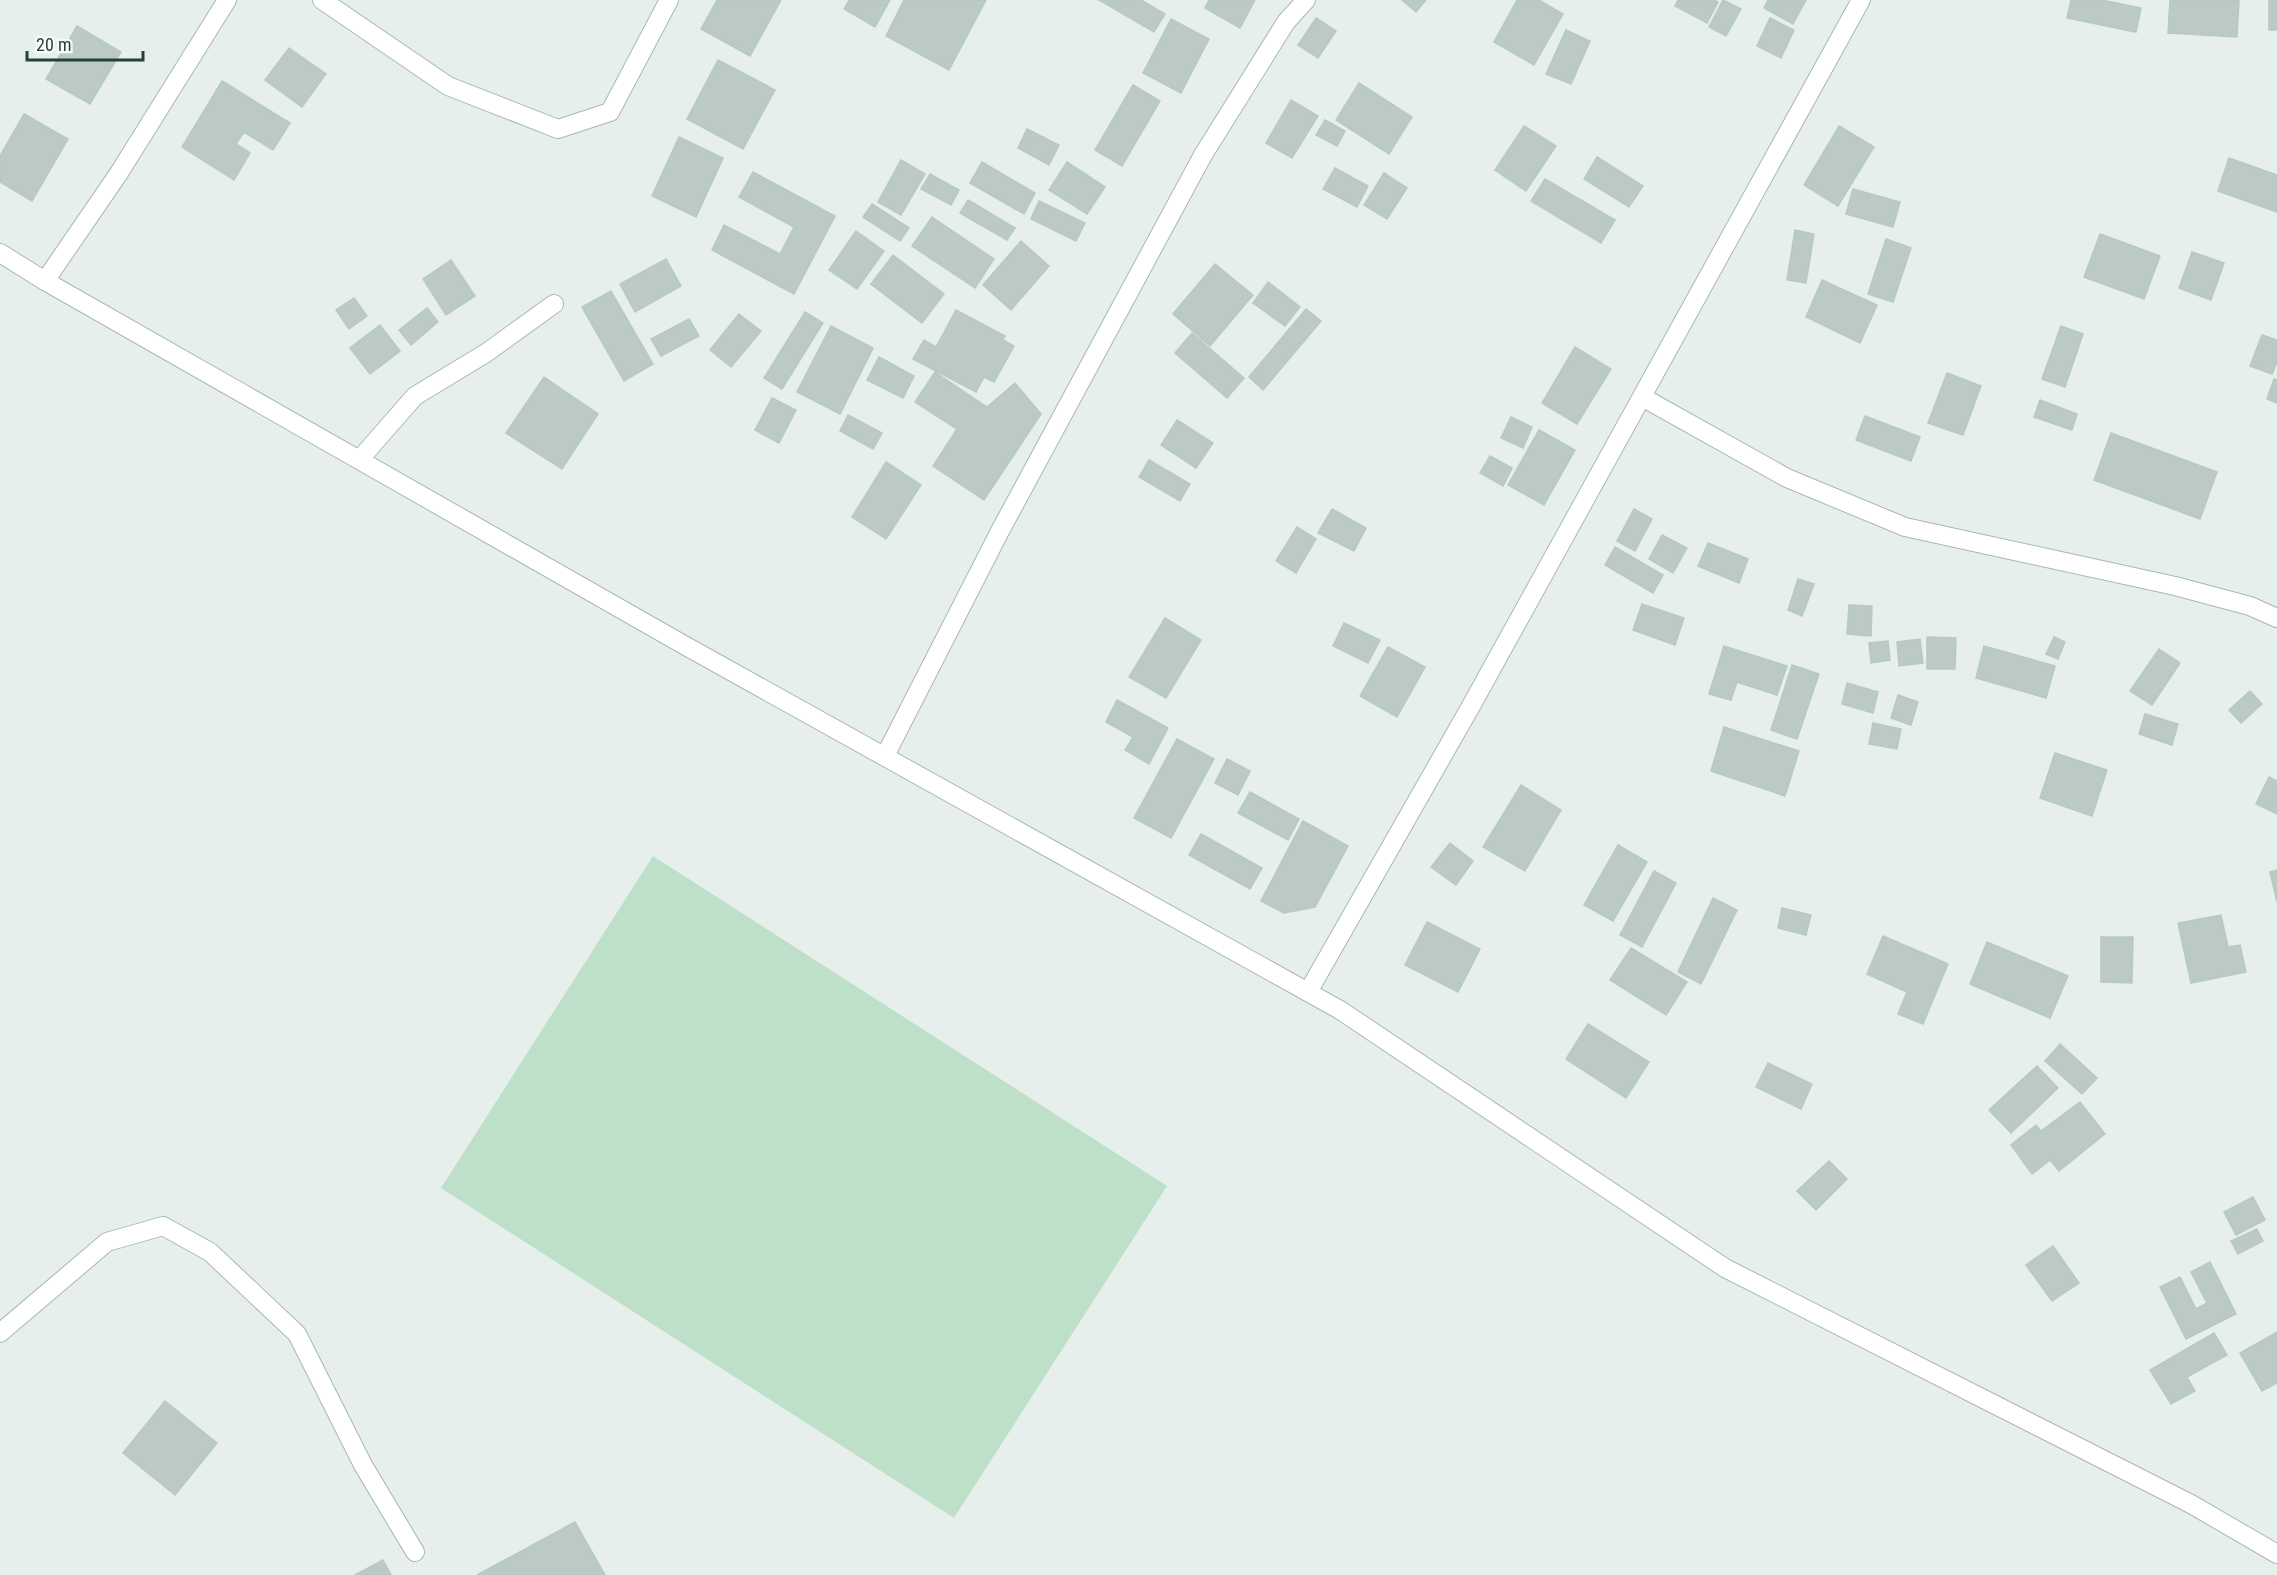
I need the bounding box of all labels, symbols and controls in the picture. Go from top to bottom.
scale bar [27,24,142,62]
text: 20 m [36,34,71,55]

